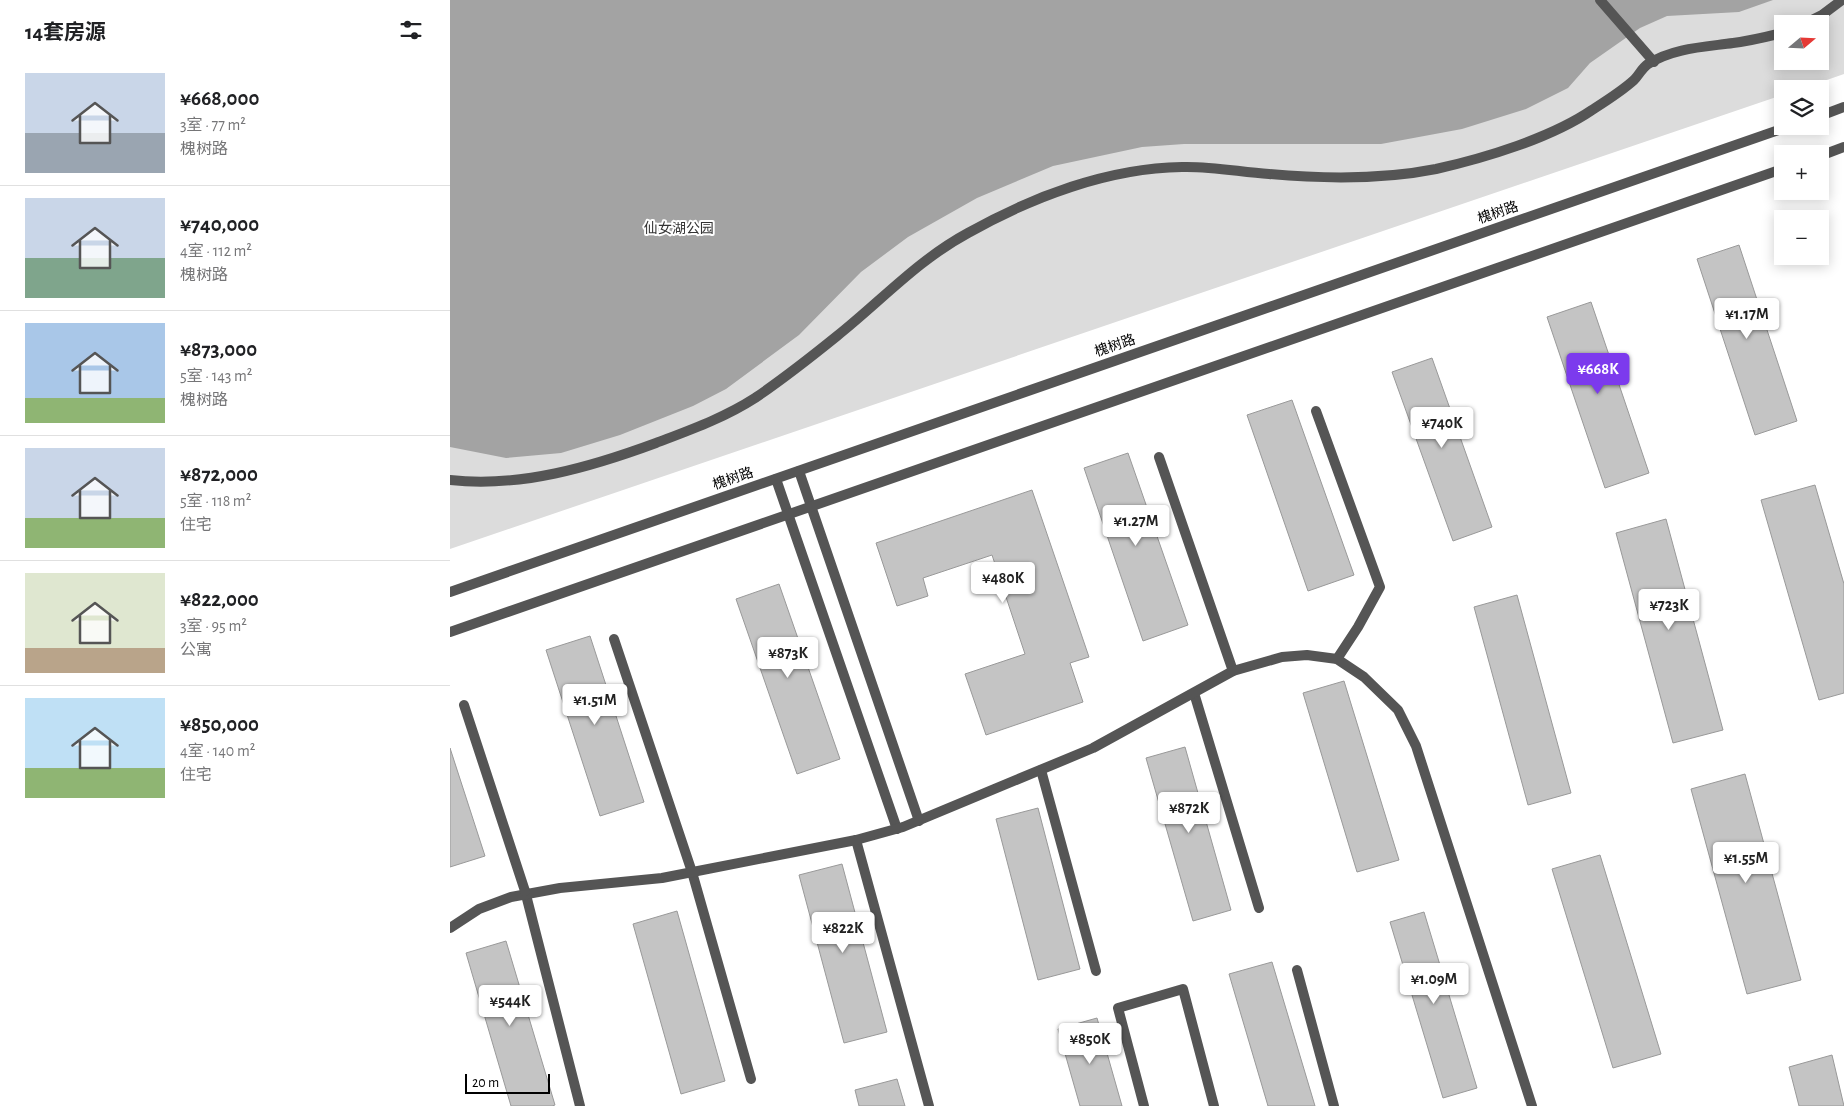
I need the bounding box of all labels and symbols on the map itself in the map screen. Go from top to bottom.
north arrow [1774,15,1829,70]
street label: 槐树路 [1475,198,1520,226]
park label: 仙女湖公园 [644,220,714,236]
pin: ¥1.17M [1706,298,1788,340]
street label: 槐树路 [1092,331,1137,359]
pin: ¥668K [1563,352,1633,395]
pin: ¥740K [1407,406,1477,449]
street label: 槐树路 [710,464,755,492]
pin: ¥1.27M [1095,504,1177,547]
pin: ¥480K [968,562,1038,604]
pin: ¥723K [1634,588,1704,631]
pin: ¥873K [753,636,823,679]
pin: ¥1.51M [554,684,636,726]
pin: ¥872K [1154,792,1224,834]
pin: ¥1.55M [1705,842,1787,884]
pin: ¥822K [808,912,878,954]
pin: ¥1.09M [1393,962,1475,1005]
pin: ¥544K [475,984,545,1027]
pin: ¥850K [1055,1022,1125,1065]
scale bar [465,1071,550,1094]

